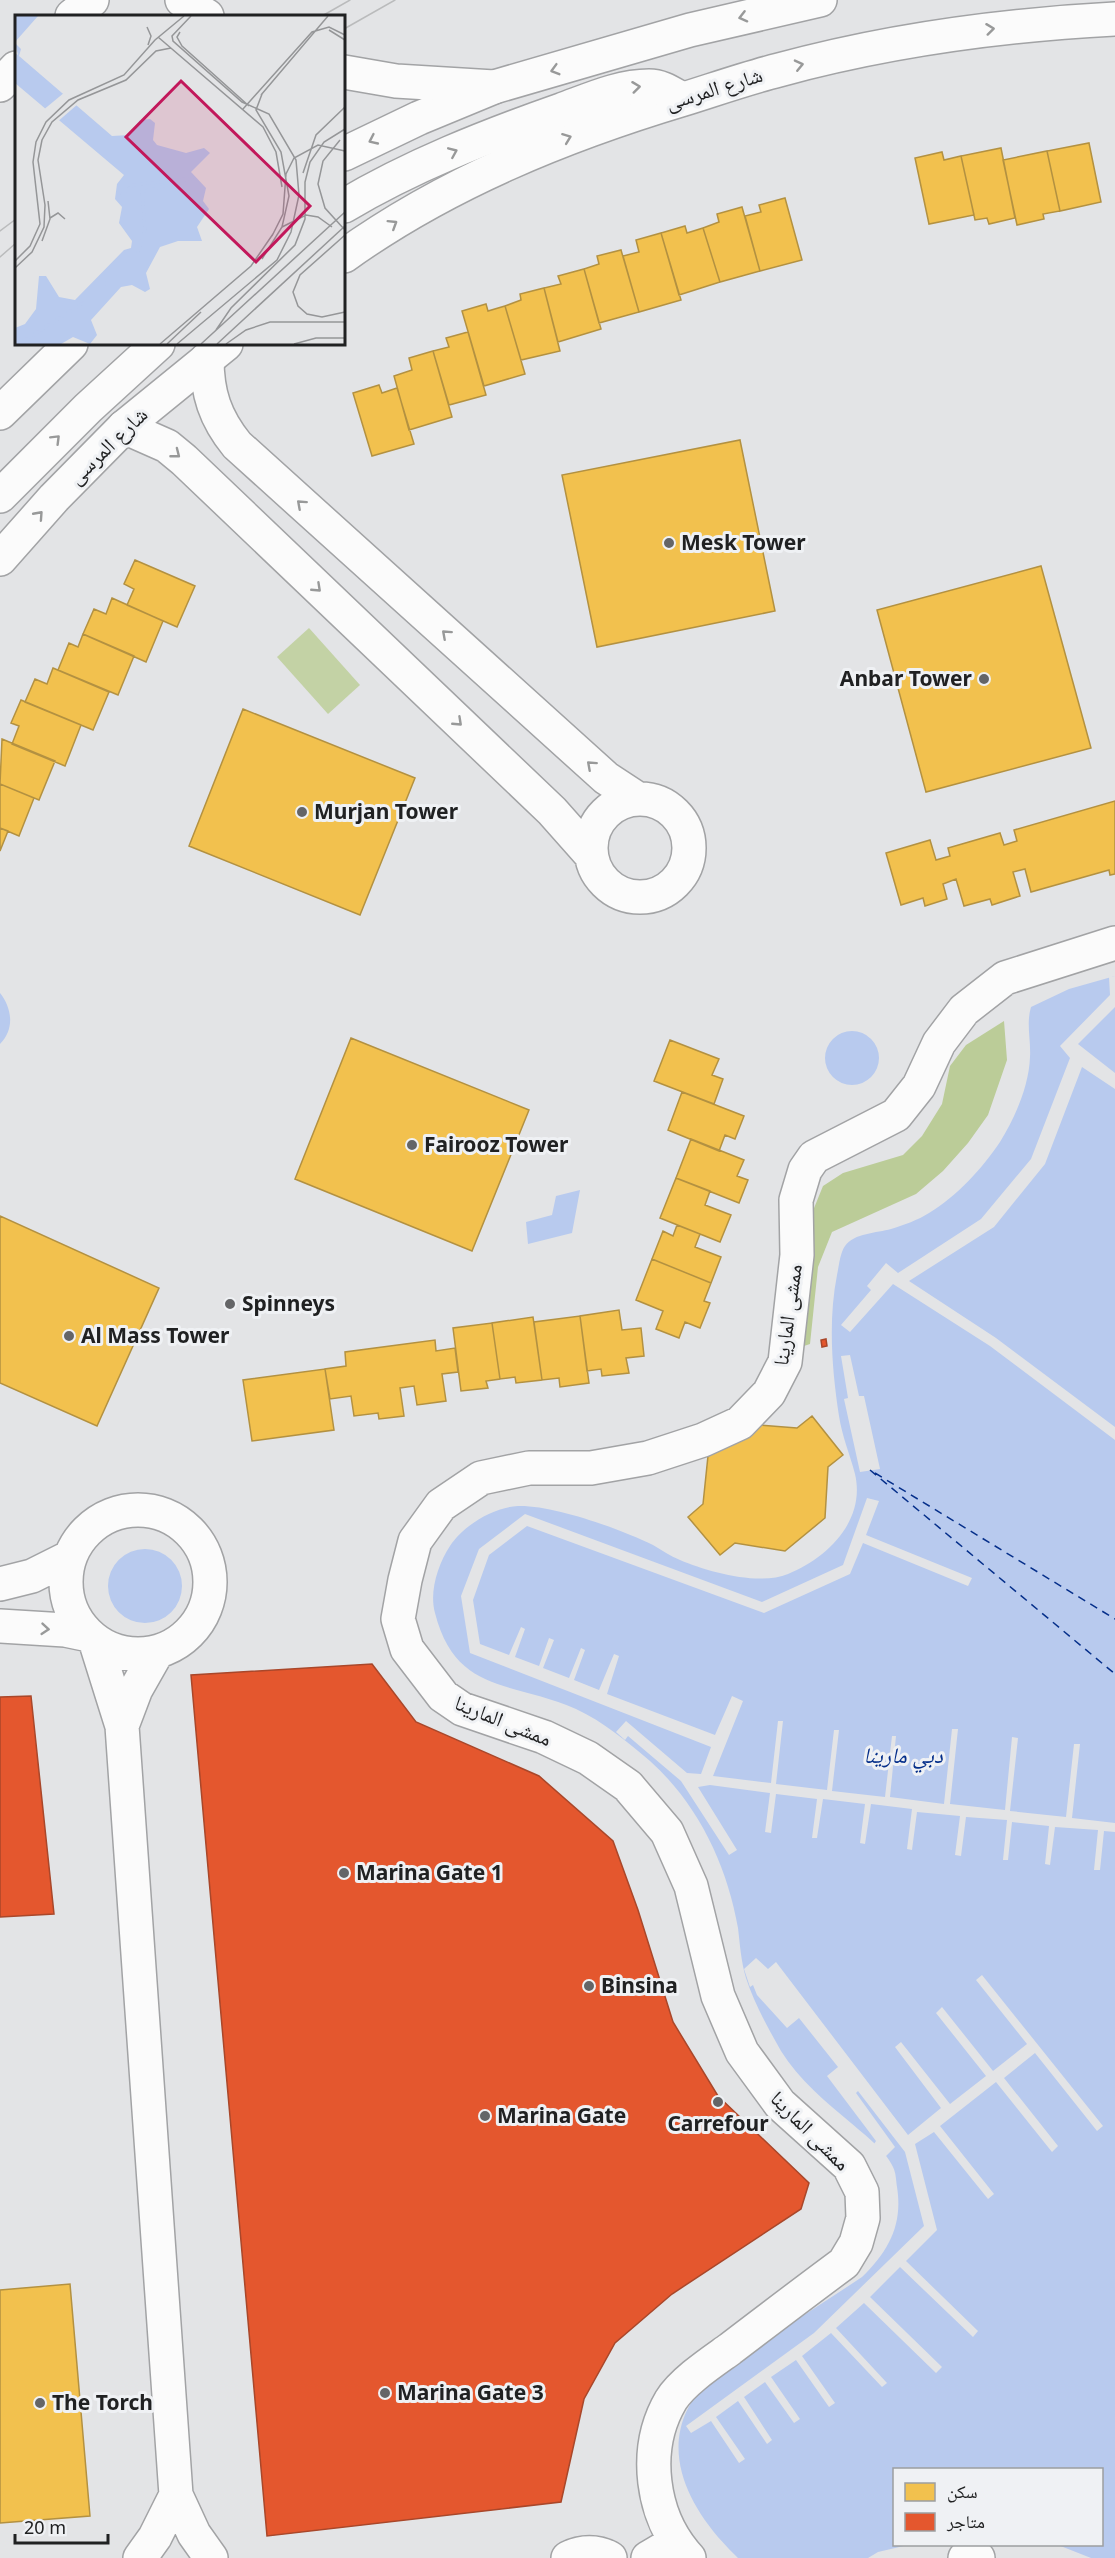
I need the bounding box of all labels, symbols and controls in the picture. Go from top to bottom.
one-way arrow [738,10,748,23]
inset map [15,15,345,345]
one-way arrow [985,23,995,36]
one-way arrow [793,59,803,72]
street label: شارع المرسى [662,60,766,116]
one-way arrow [550,63,561,75]
one-way arrow [631,82,640,94]
one-way arrow [369,132,380,144]
one-way arrow [561,132,572,145]
one-way arrow [446,148,457,160]
one-way arrow [386,221,397,232]
street label: شارع المرسى [62,400,153,490]
one-way arrow [48,436,59,447]
one-way arrow [169,446,180,457]
one-way arrow [297,500,308,511]
one-way arrow [32,511,43,522]
place label: Mesk Tower [681,528,806,556]
marker: Mesk Tower [662,536,676,550]
one-way arrow [310,581,321,592]
one-way arrow [442,630,453,641]
place label: Anbar Tower [840,664,973,692]
marker: Anbar Tower [977,672,991,686]
one-way arrow [452,715,462,726]
one-way arrow [587,761,598,772]
place label: Murjan Tower [314,797,459,825]
marker: Murjan Tower [295,805,309,819]
place label: Fairooz Tower [424,1130,569,1158]
marker: Fairooz Tower [405,1138,419,1152]
street label: ممشى المارينا [766,1262,808,1367]
place label: Spinneys [242,1289,335,1317]
marker: Spinneys [223,1297,237,1311]
place label: Al Mass Tower [81,1321,230,1349]
marker: Al Mass Tower [62,1329,76,1343]
one-way arrow [40,1622,49,1635]
street label: ممشى المارينا [451,1688,556,1752]
water label: دبي مارينا [863,1739,944,1773]
place label: Marina Gate 1 [356,1858,503,1886]
marker: Marina Gate 1 [337,1866,351,1880]
place label: Binsina [601,1971,678,1999]
marker: Binsina [582,1979,596,1993]
street label: ممشى المارينا [765,2084,857,2176]
marker: Carrefour [711,2095,725,2109]
place label: Marina Gate [497,2101,626,2129]
marker: Marina Gate [478,2109,492,2123]
place label: Carrefour [667,2109,769,2137]
place label: Marina Gate 3 [397,2378,544,2406]
marker: Marina Gate 3 [378,2386,392,2400]
place label: The Torch [52,2388,153,2416]
marker: The Torch [33,2396,47,2410]
legend [893,2468,1103,2546]
text: سكن [947,2479,978,2503]
scale bar [15,2507,108,2545]
text: متاجر [946,2509,985,2533]
text: 20 m [24,2515,66,2539]

